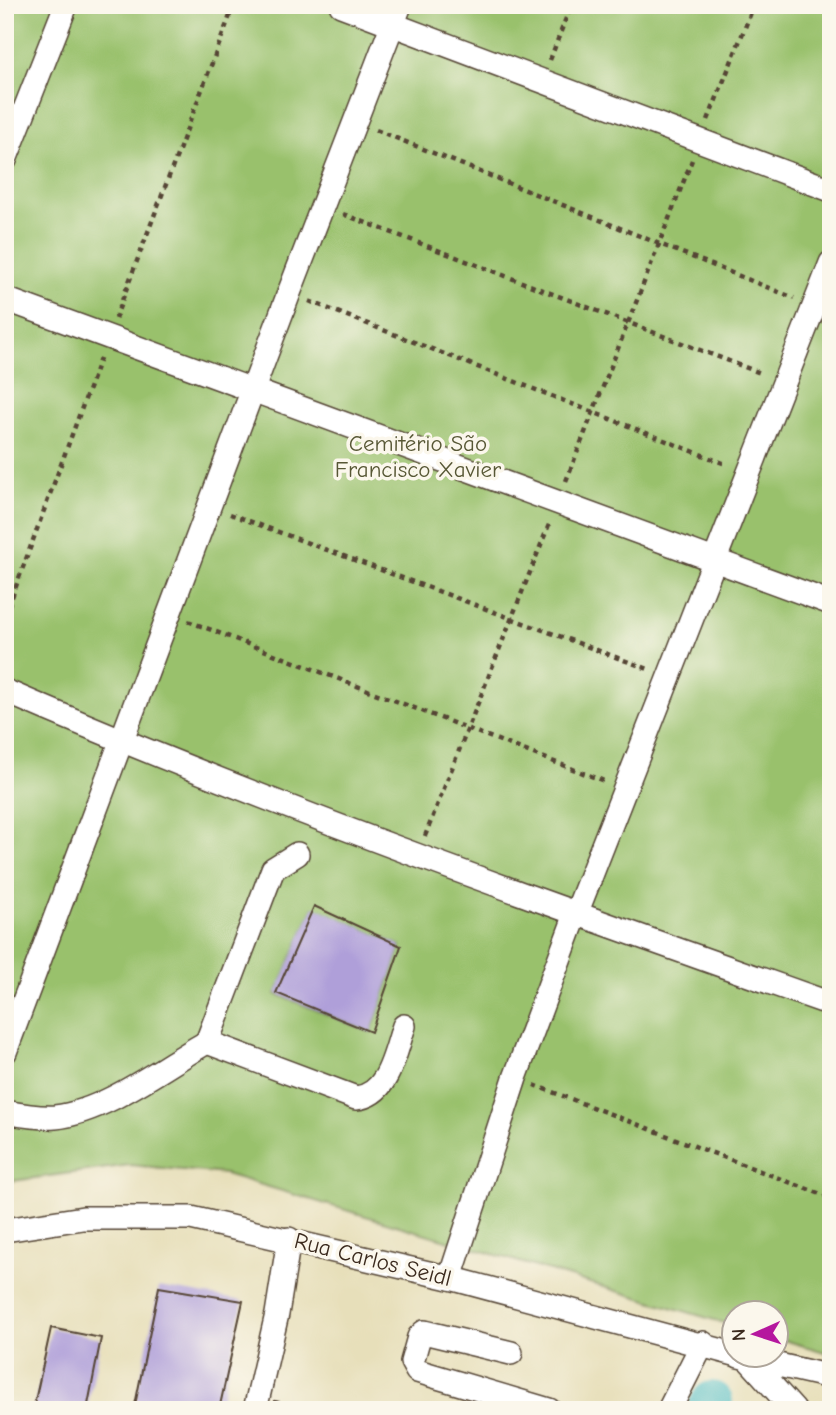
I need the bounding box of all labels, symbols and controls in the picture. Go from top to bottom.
park label: Cemitério São Francisco Xavier [335,430,502,483]
street label: Rua Carlos Seidl [291,1227,454,1292]
north arrow [720,1300,790,1370]
text: N [728,1328,750,1342]

